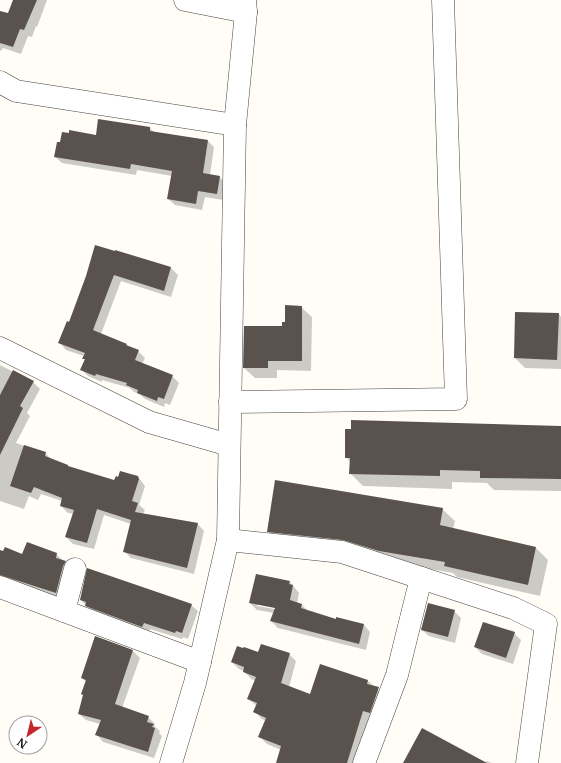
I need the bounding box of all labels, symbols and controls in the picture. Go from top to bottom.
north arrow [8,715,48,755]
text: N [14,735,30,751]

